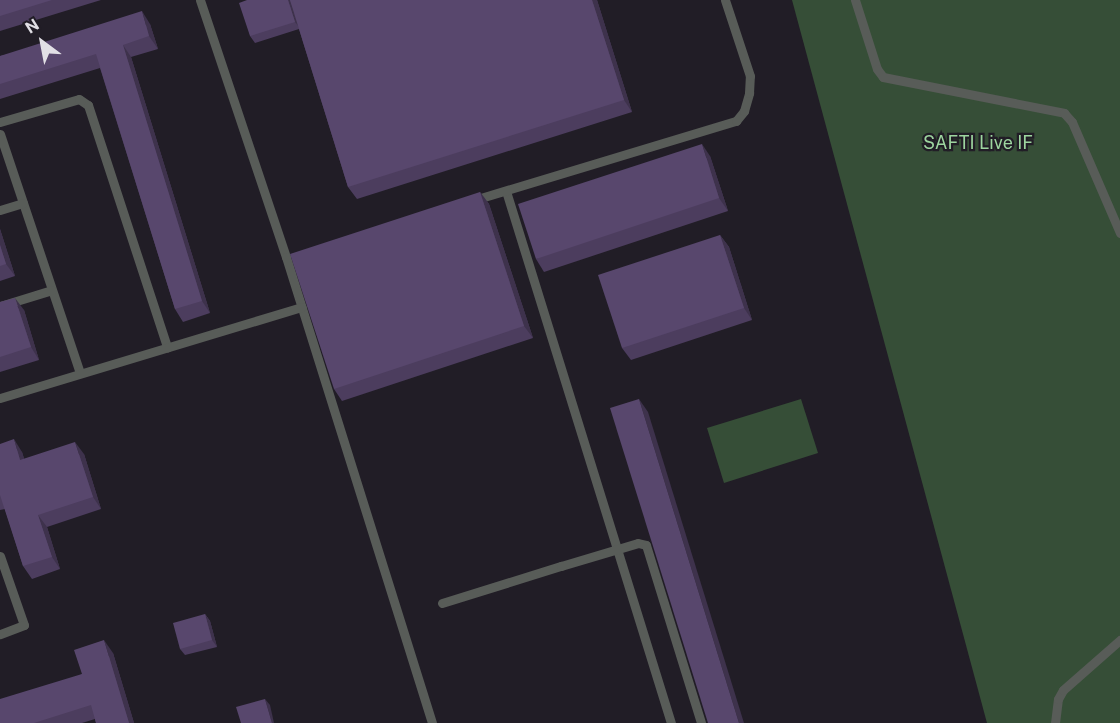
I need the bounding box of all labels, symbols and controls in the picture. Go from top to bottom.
north arrow [12,12,72,72]
text: N [22,15,43,38]
park label: SAFTI Live IF [923,132,1033,154]

